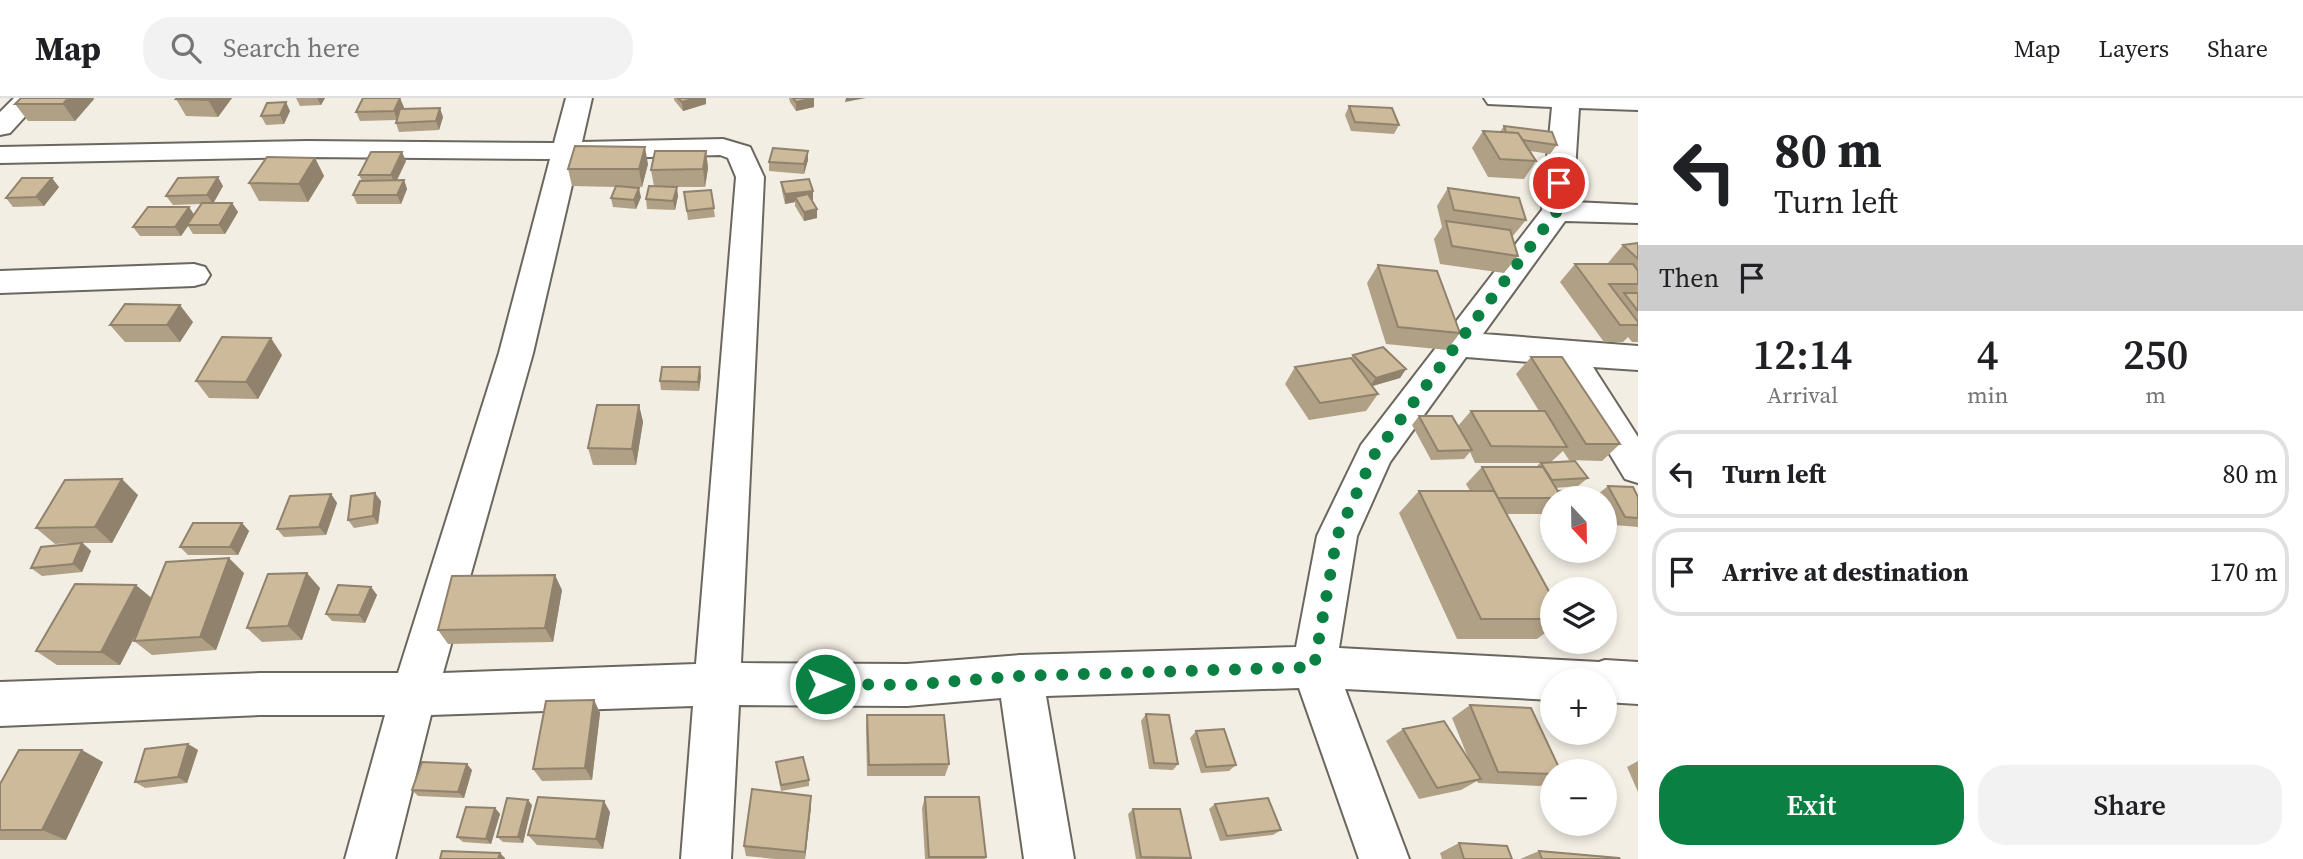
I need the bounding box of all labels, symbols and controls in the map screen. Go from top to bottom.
search box [143,17,633,80]
text: Map [35,26,101,71]
icon: search [167,29,205,67]
text: Search here [223,30,360,66]
text: Map [2014,32,2061,65]
text: Layers [2099,32,2169,65]
text: Share [2207,32,2268,65]
text: 80 m [1774,116,1882,183]
icon: left [1659,126,1750,217]
pin [1529,153,1589,213]
icon: arrive [1540,164,1578,202]
text: Turn left [1774,180,1898,224]
icon: arrive [1733,259,1771,297]
text: Then [1659,260,1719,296]
text: 12:14 [1752,325,1852,383]
text: 4 [1977,325,1999,383]
text: 250 [2123,325,2188,383]
text: Arrival [1767,379,1838,411]
text: min [1967,379,2008,411]
text: m [2145,379,2166,411]
icon: left [1663,455,1701,493]
text: Turn left [1722,456,1826,492]
text: 80 m [2223,456,2278,492]
north arrow [1540,486,1617,564]
map controls [1540,486,1617,836]
icon: arrive [1663,553,1701,591]
text: Arrive at destination [1722,554,1969,590]
text: 170 m [2210,554,2278,590]
button: layers [1540,577,1617,654]
position arrow [788,647,862,721]
button: + [1540,668,1617,745]
button: − [1540,759,1617,836]
button: Exit [1659,765,1964,845]
button: Share [1978,765,2282,845]

